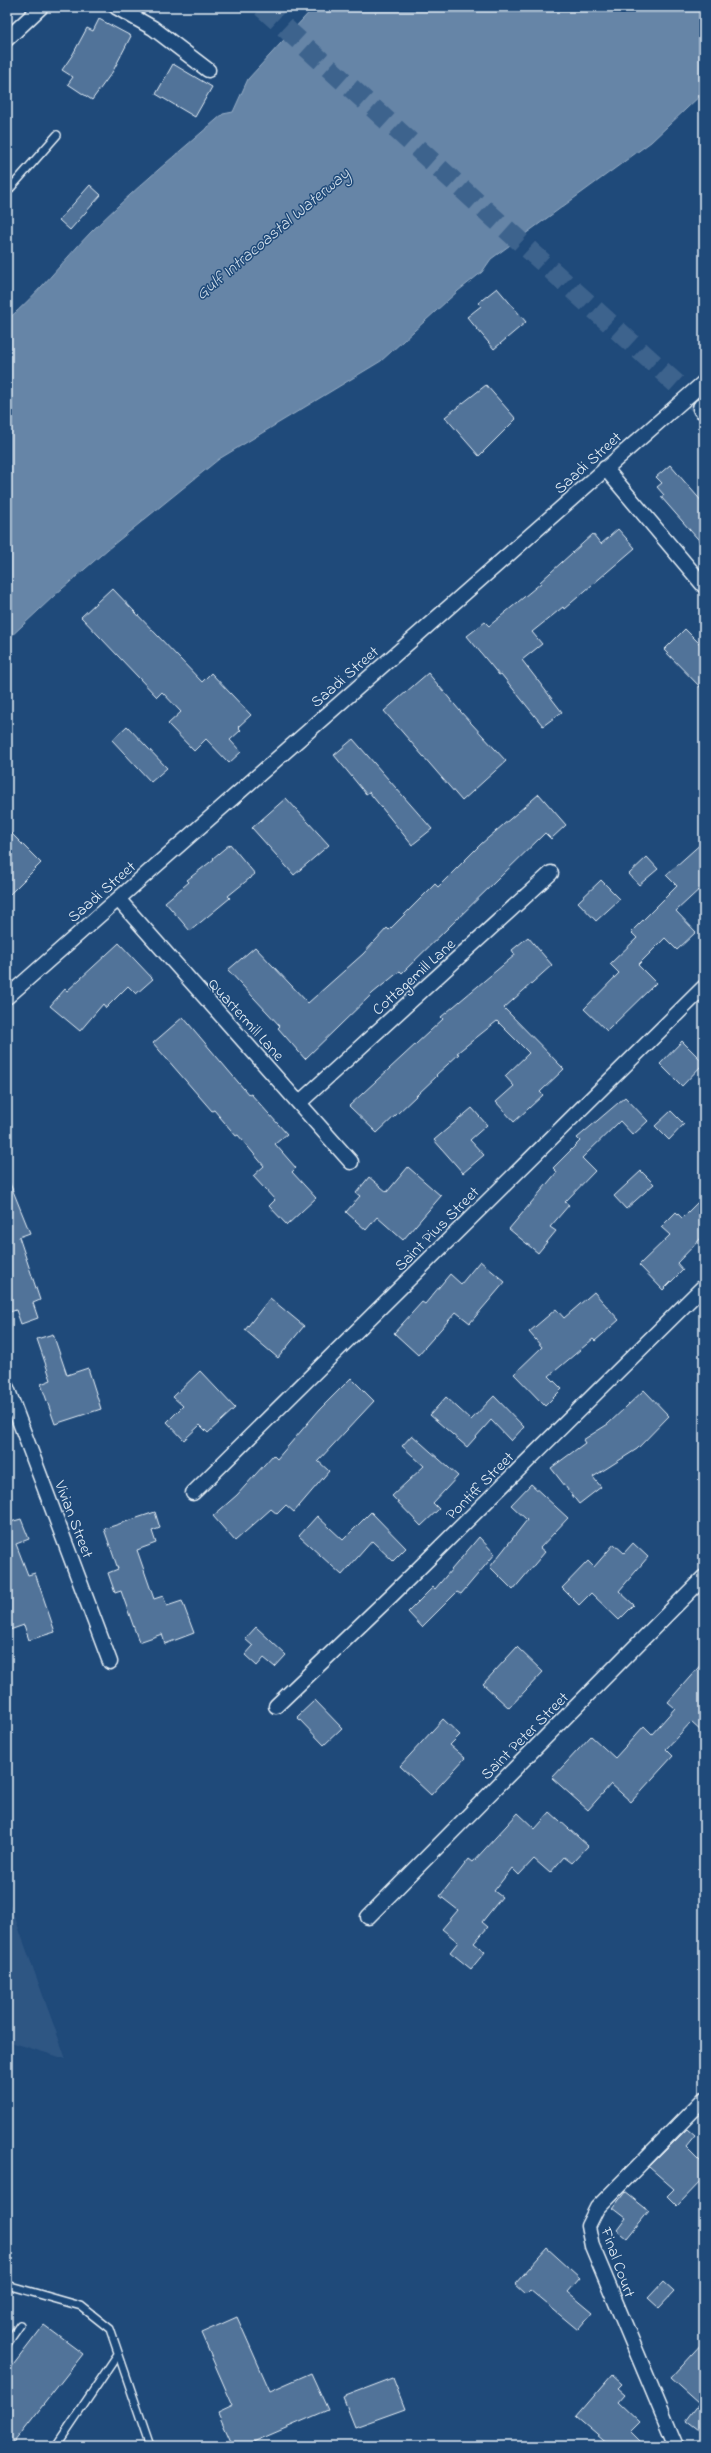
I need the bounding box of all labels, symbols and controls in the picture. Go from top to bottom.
water label: Gulf Intracoastal Waterway [190,162,357,307]
street label: Saadi Street [549,426,628,500]
street label: Saadi Street [306,641,385,714]
street label: Saadi Street [63,856,142,929]
street label: Cottagemill Lane [367,933,462,1022]
street label: Quartermill Lane [202,973,290,1068]
street label: Saint Pius Street [389,1181,486,1277]
street label: Pontiff Street [441,1446,521,1526]
street label: Vivian Street [47,1477,99,1562]
street label: Saint Peter Street [476,1686,575,1786]
street label: Final Court [593,2223,641,2302]

